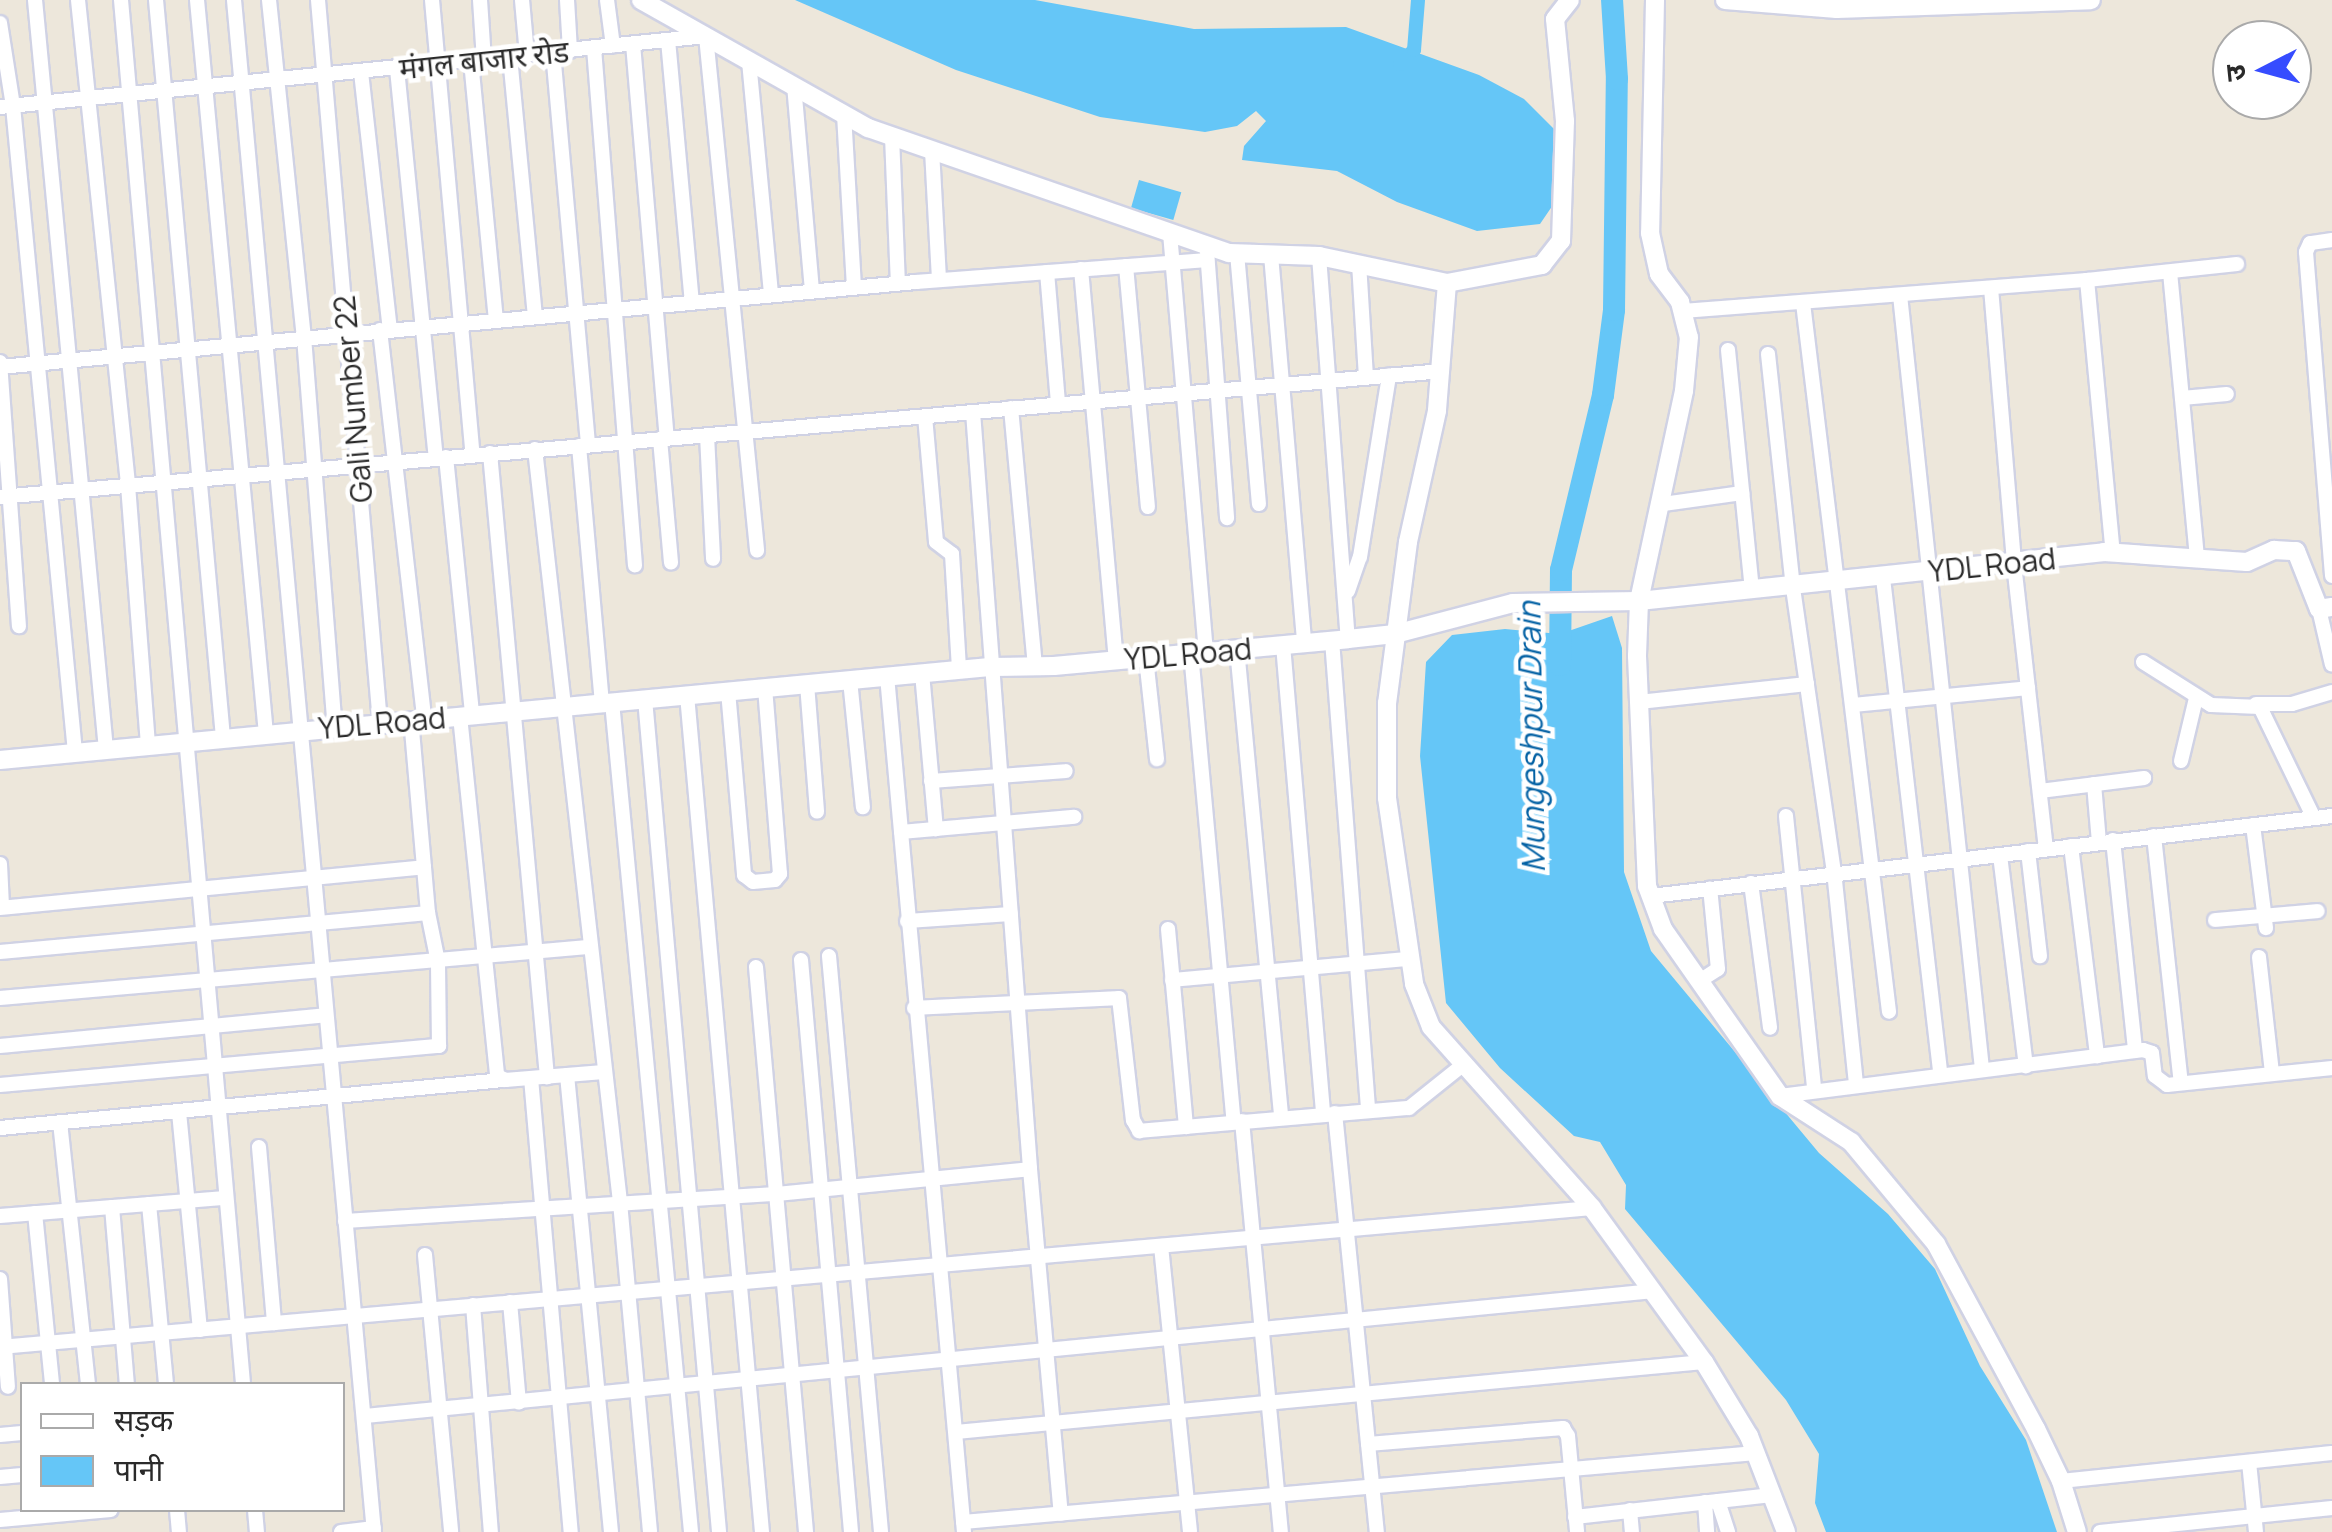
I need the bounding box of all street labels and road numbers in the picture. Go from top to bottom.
street label: मंगल बाजार रोड [397,33,571,87]
street label: Gali Number 22 [326,294,380,504]
street label: YDL Road [1926,540,2058,590]
street label: YDL Road [1122,630,1254,678]
street label: YDL Road [316,699,448,747]

